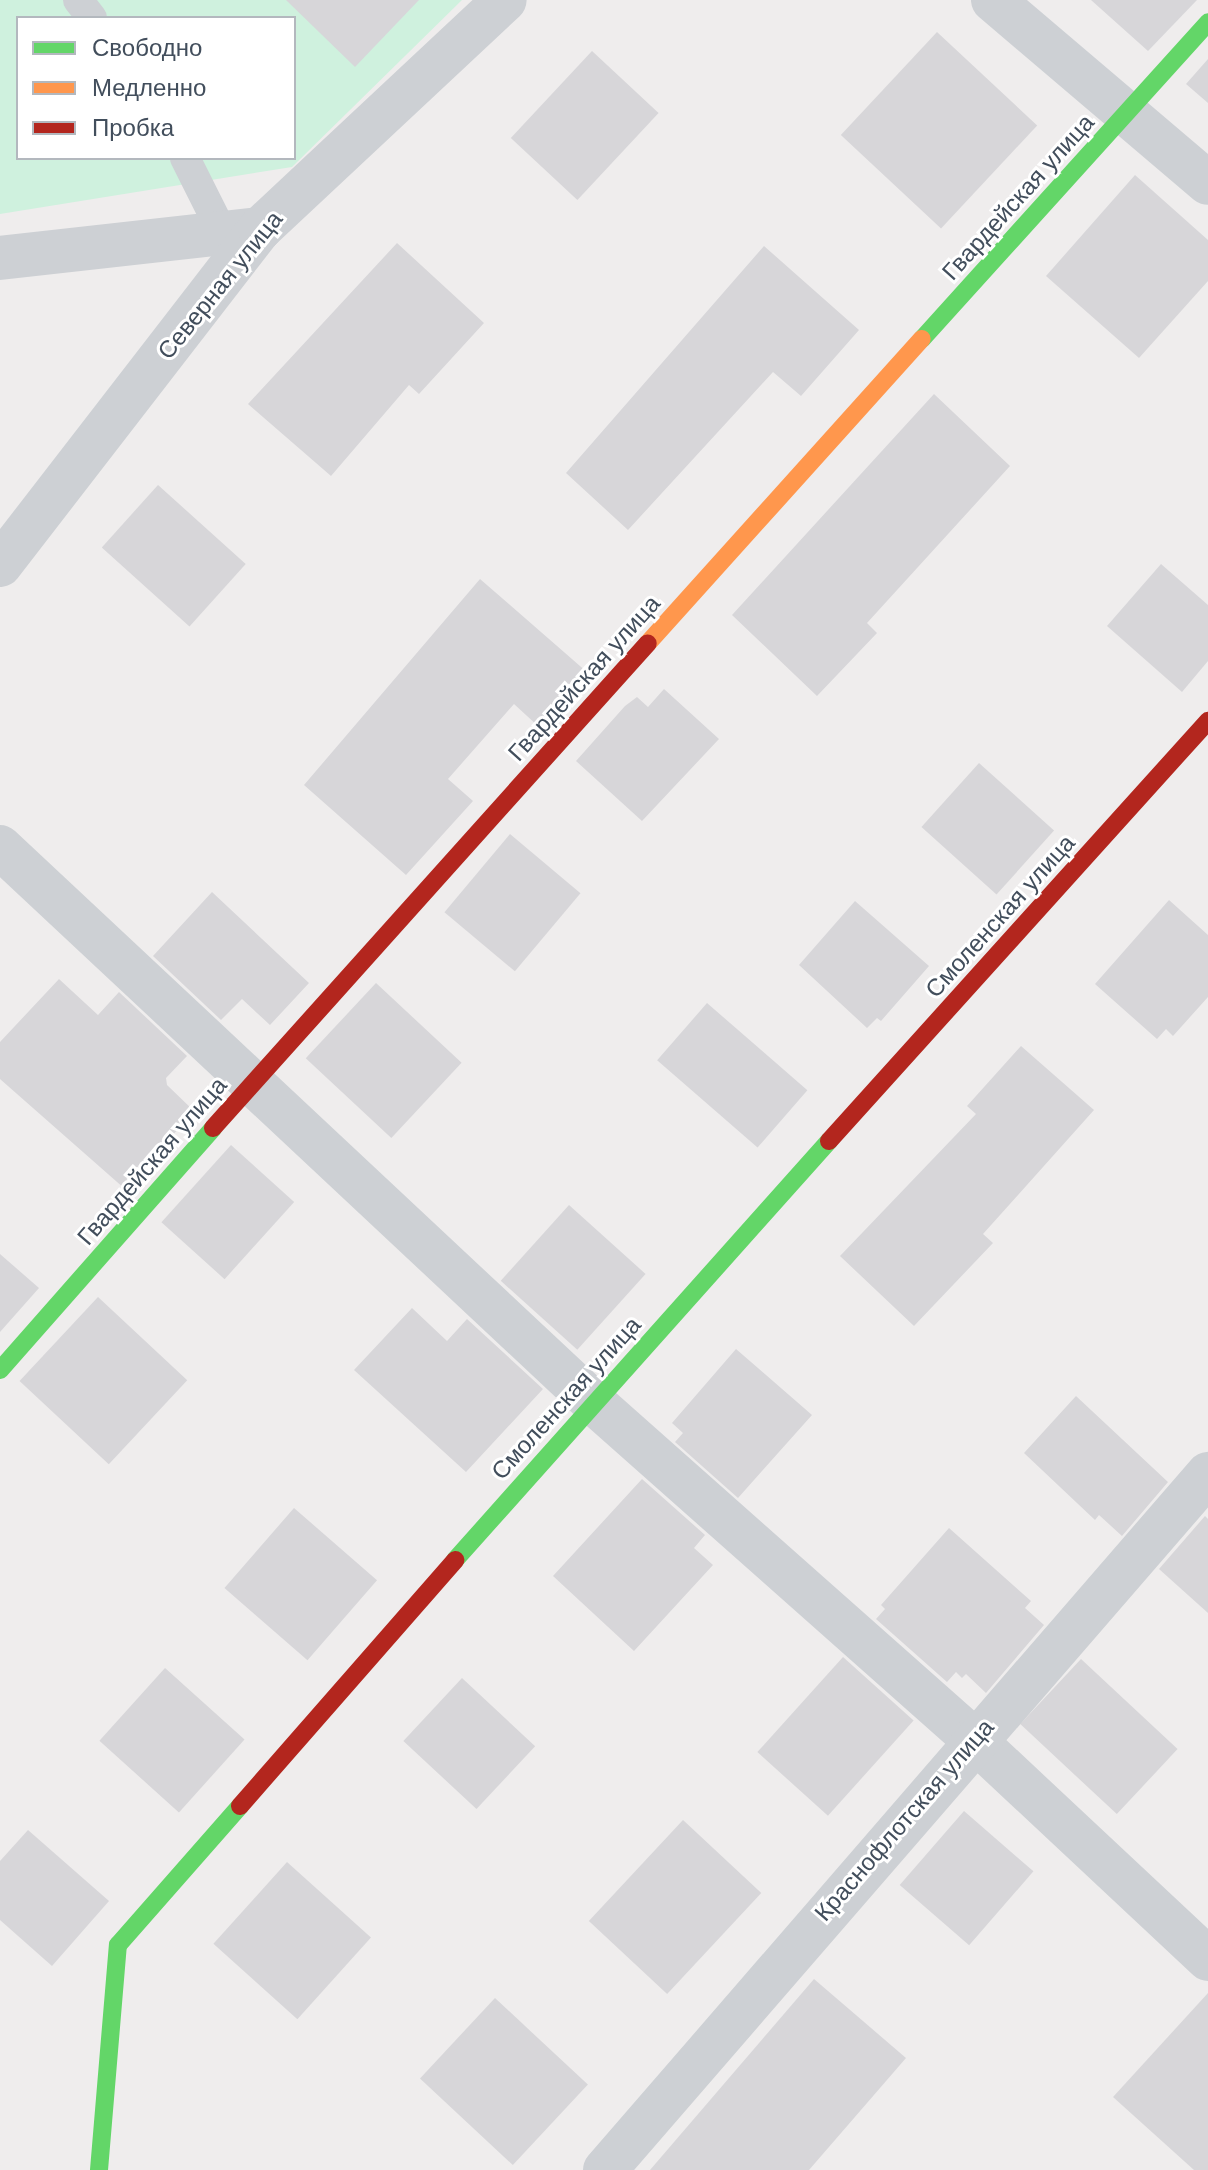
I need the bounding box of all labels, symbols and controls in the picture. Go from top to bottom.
legend [16,16,296,160]
text: Свободно [92,34,202,61]
text: Медленно [92,74,206,101]
street label: Гвардейская улица [936,108,1100,286]
text: Пробка [92,114,174,141]
street label: Северная улица [152,205,288,365]
street label: Гвардейская улица [502,589,666,767]
street label: Смоленская улица [919,829,1081,1003]
street label: Гвардейская улица [71,1071,233,1251]
street label: Смоленская улица [485,1311,647,1485]
street label: Краснофлотская улица [808,1713,1000,1927]

